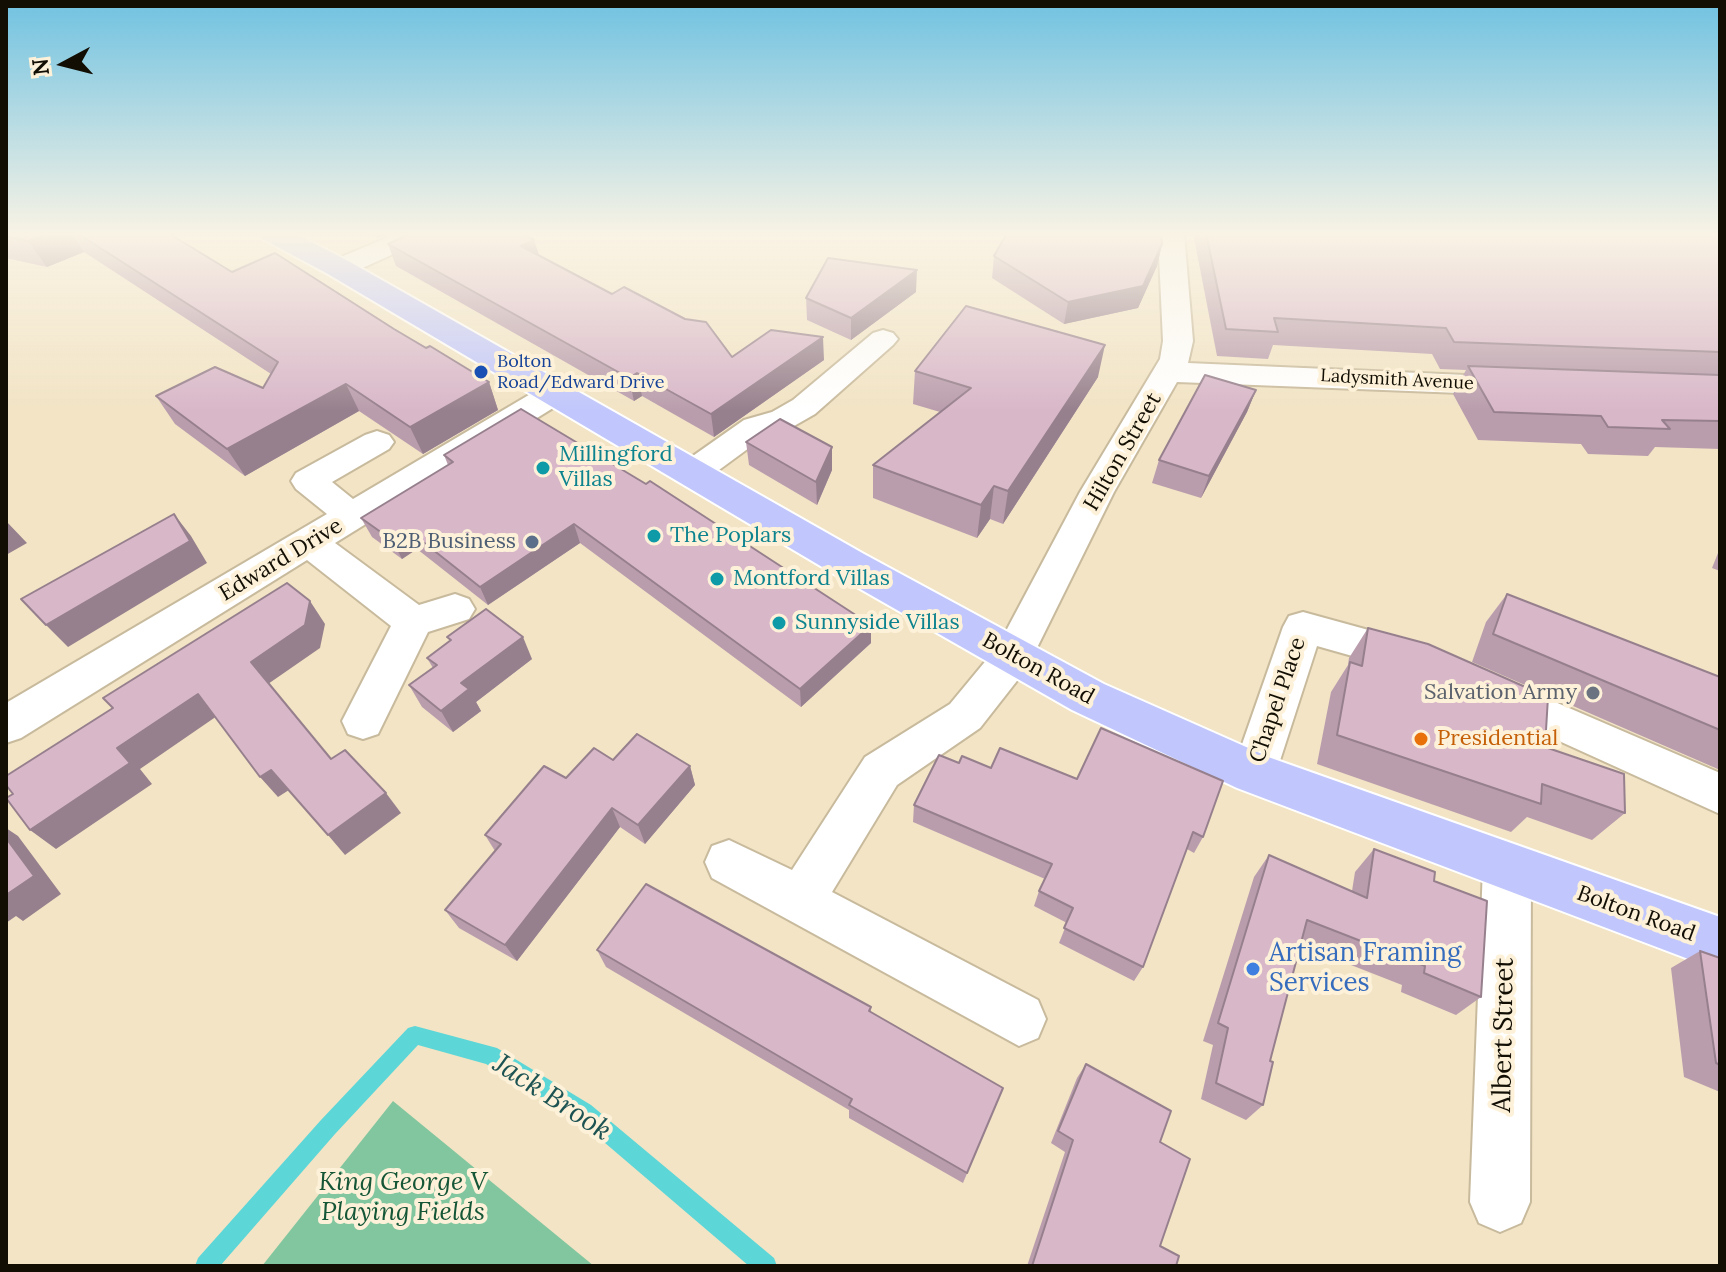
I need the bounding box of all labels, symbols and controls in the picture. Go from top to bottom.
north arrow [24,24,104,104]
text: N [25,57,55,77]
place label: Bolton Road/Edward Drive [497,351,664,394]
marker: Bolton Road/Edward Drive [472,363,490,381]
street label: Ladysmith Avenue [1320,365,1474,395]
street label: Hilton Street [1079,388,1167,516]
place label: Millingford Villas [559,442,673,494]
marker: Millingford Villas [534,459,552,477]
street label: Edward Drive [215,513,347,607]
place label: The Poplars [670,523,791,549]
marker: The Poplars [645,527,663,545]
place label: B2B Business [382,529,516,555]
marker: B2B Business [523,533,541,551]
place label: Montford Villas [733,566,890,592]
marker: Montford Villas [708,570,726,588]
place label: Sunnyside Villas [795,610,960,636]
marker: Sunnyside Villas [770,614,788,632]
street label: Bolton Road [977,627,1099,711]
street label: Chapel Place [1244,634,1312,766]
place label: Salvation Army [1424,680,1577,706]
marker: Salvation Army [1584,684,1602,702]
place label: Presidential [1437,726,1558,752]
marker: Presidential [1412,730,1430,748]
street label: Bolton Road [1573,880,1699,948]
place label: Artisan Framing Services [1269,938,1461,1000]
street label: Albert Street [1487,957,1521,1113]
marker: Artisan Framing Services [1244,960,1262,978]
water label: Jack Brook [487,1047,617,1149]
park label: King George V Playing Fields [319,1167,487,1228]

